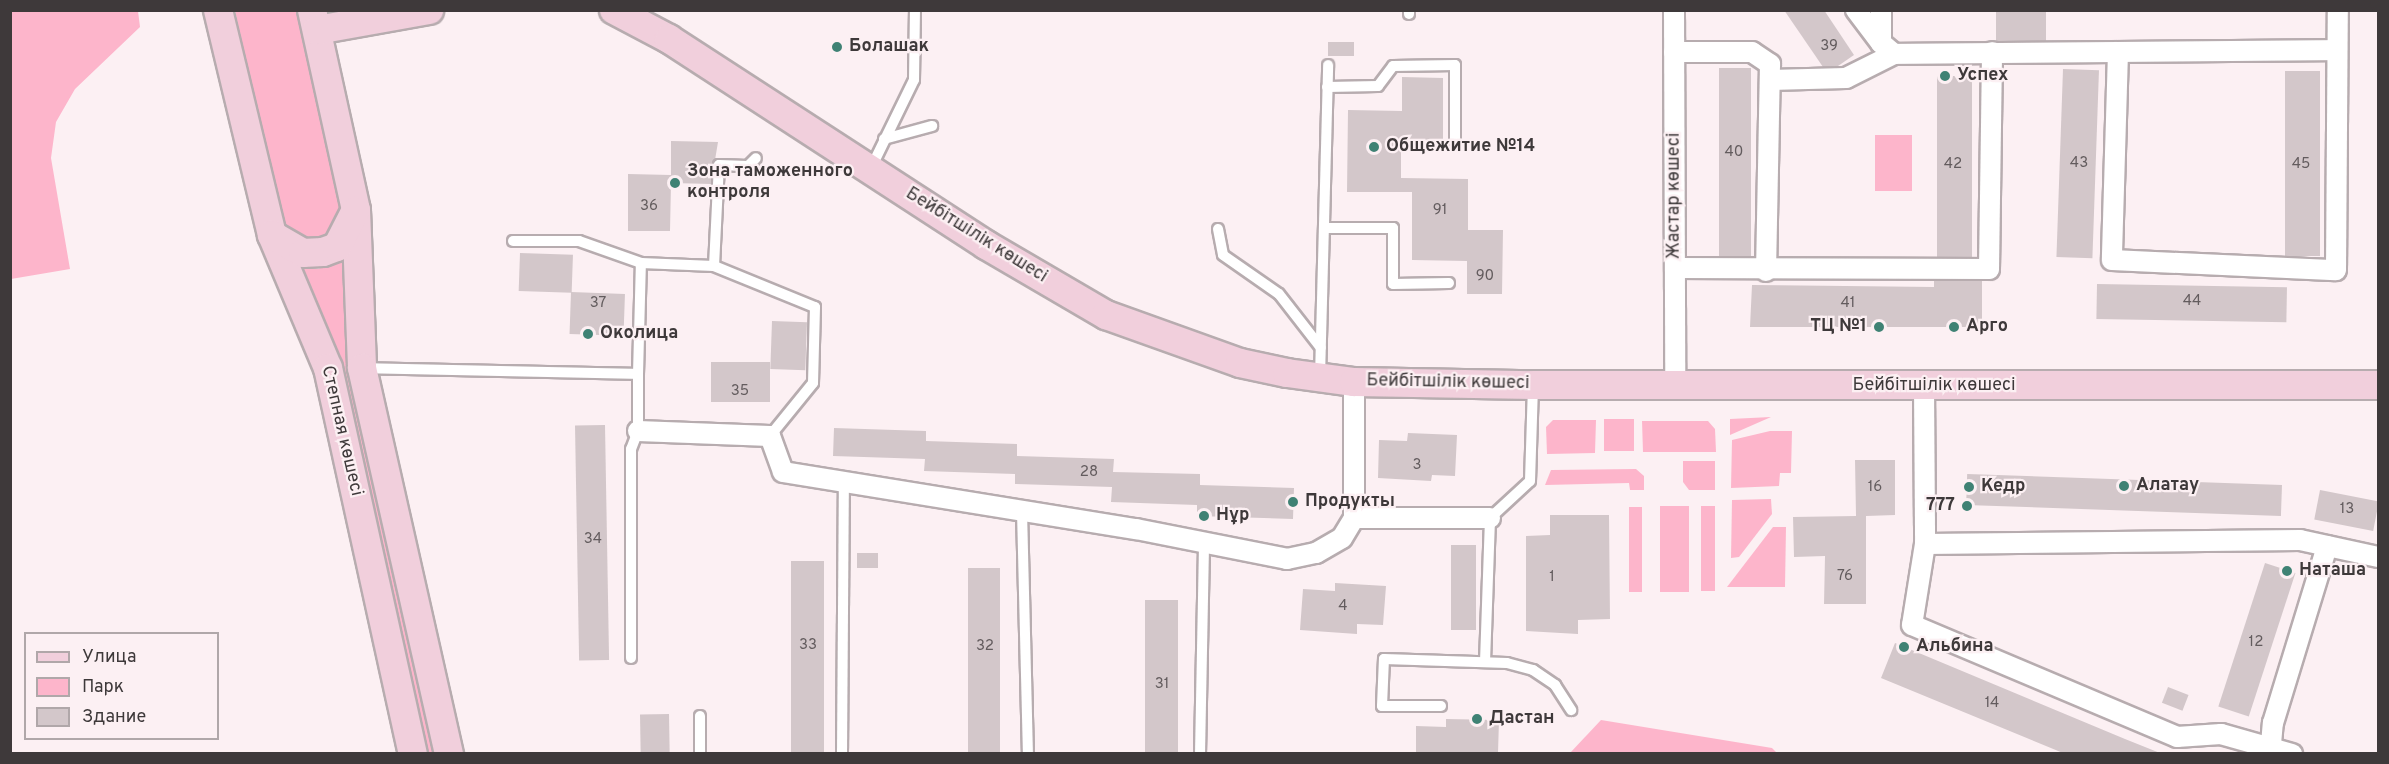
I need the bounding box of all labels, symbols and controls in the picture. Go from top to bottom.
place label: Болашак [849,36,929,58]
house number: 39 [1820,38,1838,56]
marker: Болашак [830,40,844,54]
place label: Успех [1957,65,2009,87]
marker: Успех [1938,69,1952,83]
street label: Жастар көшесі [1664,133,1686,259]
place label: Общежитие №14 [1386,136,1535,158]
marker: Общежитие №14 [1367,140,1381,154]
house number: 40 [1725,144,1743,162]
house number: 43 [2070,155,2088,173]
house number: 42 [1944,156,1962,174]
house number: 45 [2292,156,2310,174]
place label: Зона таможенного контроля [687,162,853,204]
marker: Зона таможенного контроля [668,176,682,190]
street label: Бейбітшілік көшесі [901,184,1051,288]
house number: 36 [640,198,658,216]
house number: 91 [1433,202,1447,220]
house number: 90 [1476,268,1494,286]
house number: 44 [2183,293,2201,311]
house number: 37 [590,295,606,313]
house number: 41 [1841,295,1855,313]
place label: ТЦ №1 [1810,316,1867,338]
place label: Арго [1966,316,2008,338]
marker: ТЦ №1 [1872,320,1886,334]
marker: Арго [1947,320,1961,334]
place label: Околица [600,323,678,345]
marker: Околица [581,327,595,341]
street label: Степная көшесі [316,364,366,498]
street label: Бейбітшілік көшесі [1366,371,1530,395]
street label: Бейбітшілік көшесі [1852,375,2016,397]
house number: 35 [731,383,749,401]
house number: 3 [1412,457,1422,475]
house number: 28 [1080,464,1098,482]
place label: Алатау [2136,475,2199,497]
place label: Кедр [1981,476,2026,498]
house number: 16 [1868,479,1882,497]
marker: Алатау [2117,479,2131,493]
marker: Кедр [1962,480,1976,494]
place label: Продукты [1305,491,1395,513]
marker: Продукты [1286,495,1300,509]
place label: 777 [1926,495,1955,517]
marker: 777 [1960,499,1974,513]
house number: 13 [2340,501,2354,519]
place label: Нұр [1216,505,1249,527]
marker: Нұр [1197,509,1211,523]
house number: 34 [584,531,602,549]
place label: Наташа [2299,560,2366,582]
marker: Наташа [2280,564,2294,578]
house number: 76 [1837,568,1853,586]
house number: 1 [1549,569,1555,587]
house number: 4 [1338,598,1348,616]
legend [24,632,219,740]
house number: 12 [2249,634,2263,652]
place label: Альбина [1916,636,1994,658]
house number: 33 [799,637,817,655]
house number: 32 [976,638,994,656]
marker: Альбина [1897,640,1911,654]
text: Улица [82,646,136,669]
text: Парк [82,676,124,699]
house number: 31 [1155,676,1169,694]
house number: 14 [1985,695,1999,713]
text: Здание [82,706,146,729]
place label: Дастан [1489,708,1554,730]
marker: Дастан [1470,712,1484,726]

